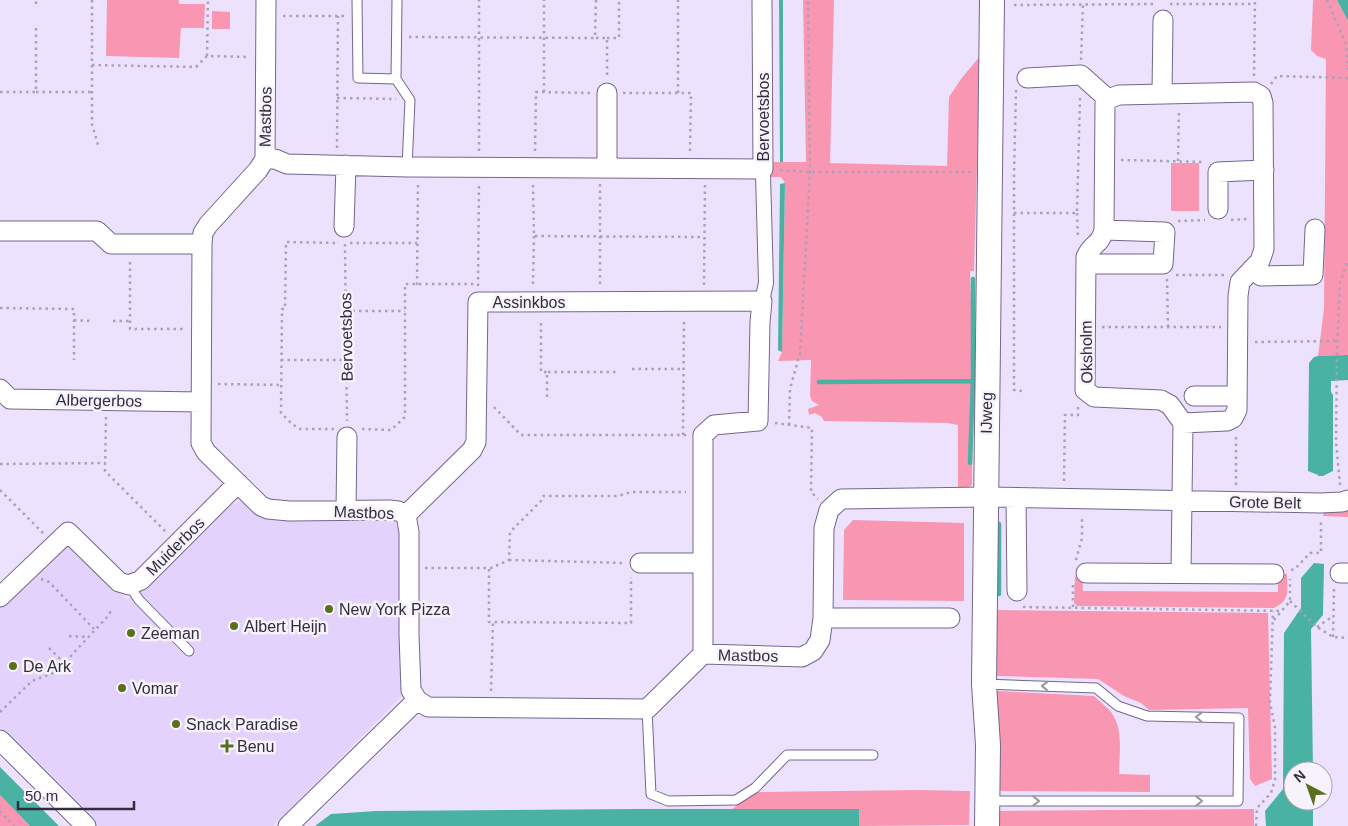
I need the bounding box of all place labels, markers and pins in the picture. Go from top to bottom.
place label: New York Pizza [339,601,450,618]
marker: New York Pizza [323,603,335,615]
place label: Albert Heijn [244,618,327,635]
marker: Albert Heijn [228,620,240,632]
place label: Zeeman [141,625,200,642]
marker: Zeeman [125,627,137,639]
place label: De Ark [23,658,72,675]
marker: De Ark [7,660,19,672]
place label: Vomar [132,680,179,697]
marker: Vomar [116,682,128,694]
place label: Snack Paradise [186,716,298,733]
marker: Snack Paradise [170,718,182,730]
place label: Benu [237,738,274,755]
marker: Benu [221,740,233,752]

